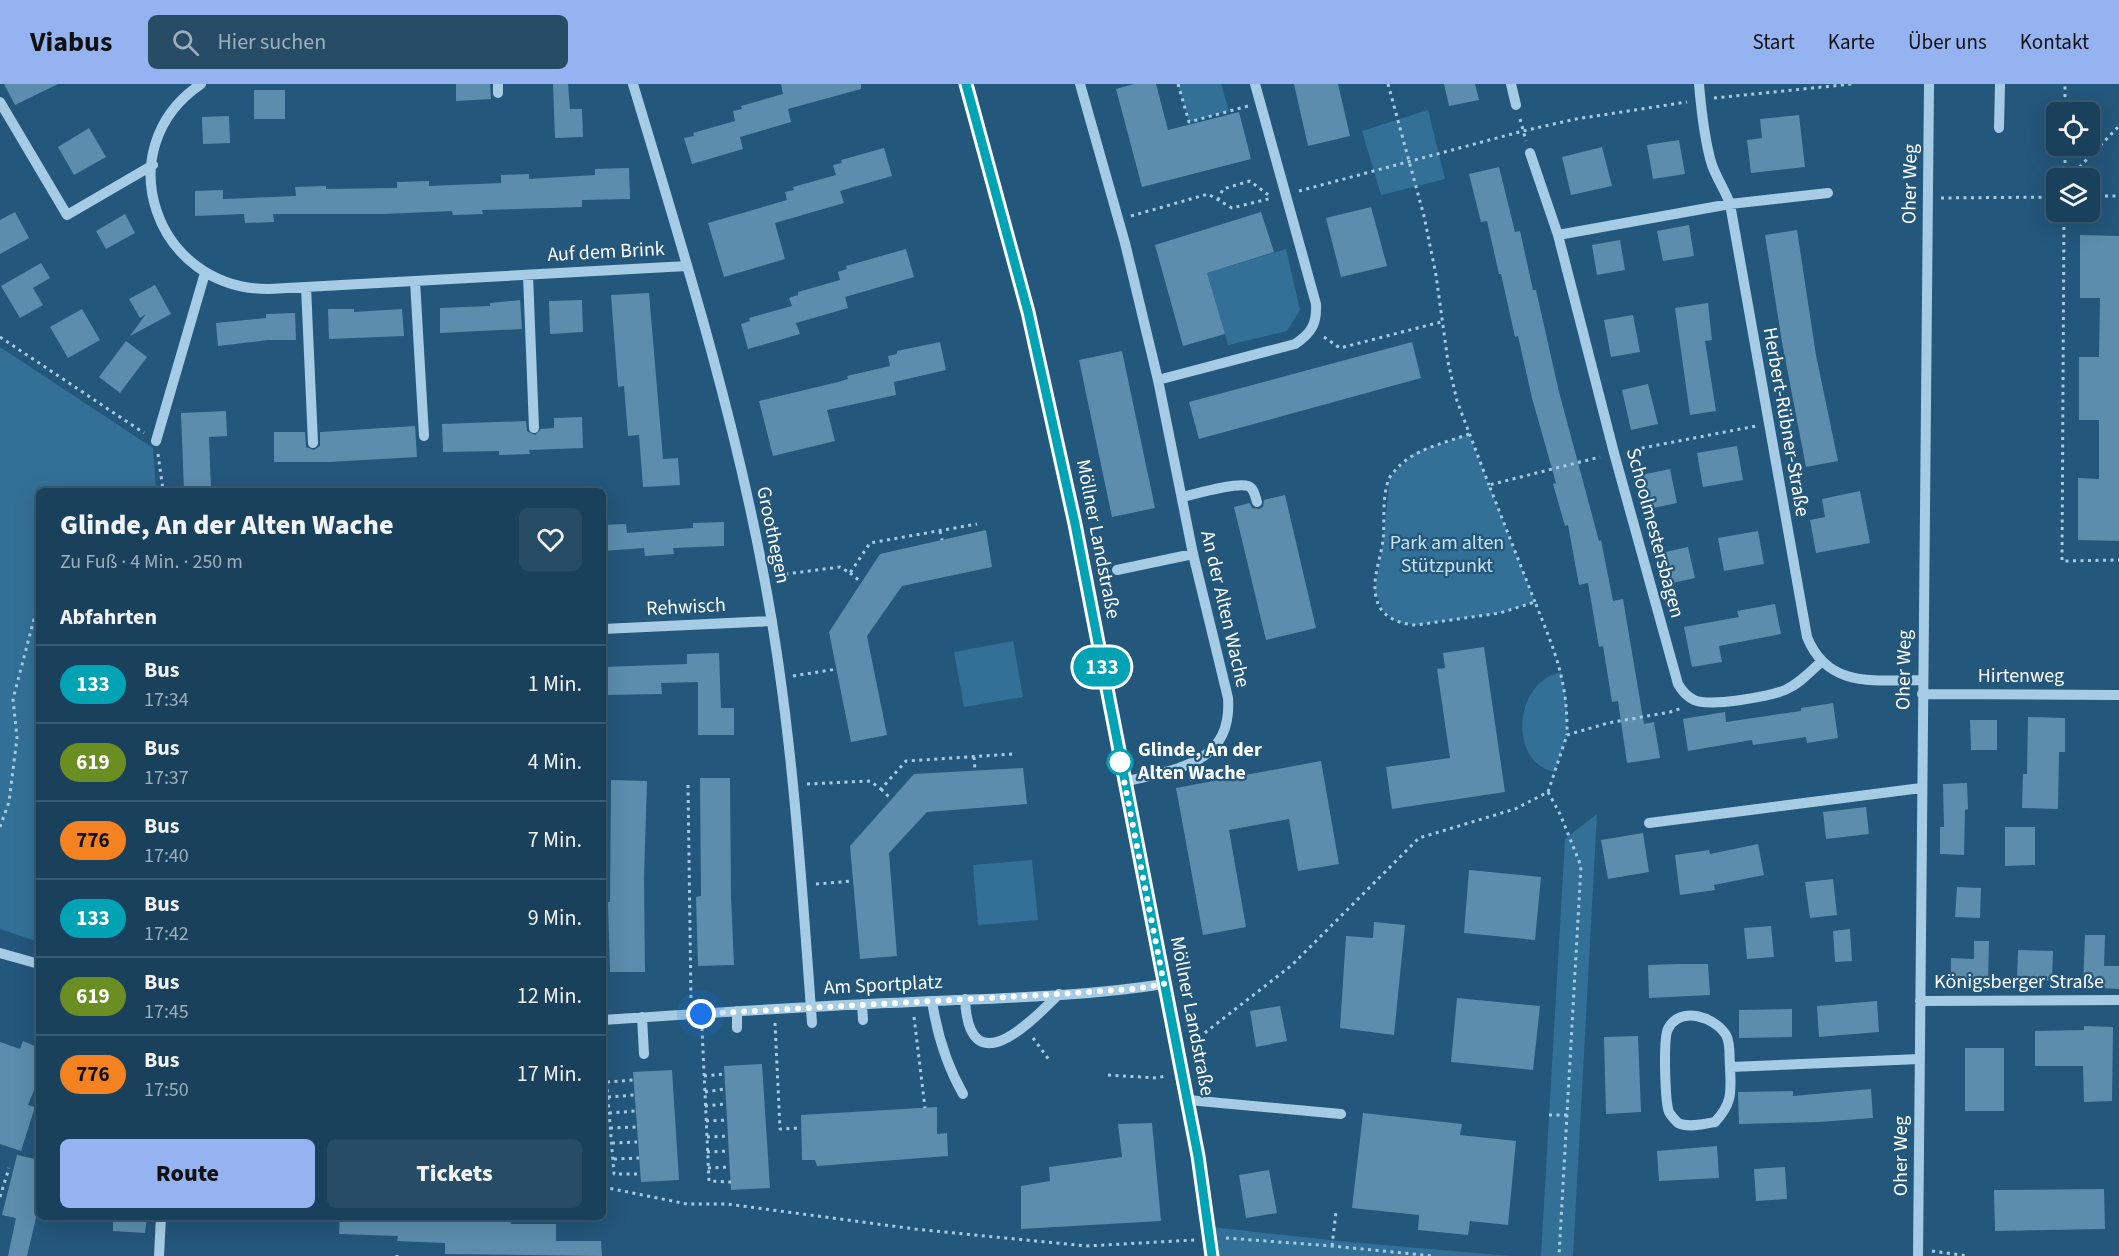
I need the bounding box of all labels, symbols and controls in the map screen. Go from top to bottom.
search box [148,15,568,69]
text: Viabus [30,22,112,62]
icon: search [169,26,202,59]
text: Hier suchen [217,26,326,58]
text: Start [1752,27,1795,57]
text: Karte [1828,27,1875,57]
text: Über uns [1908,27,1987,57]
text: Kontakt [2020,27,2089,57]
map controls [2046,102,2100,222]
button: locate [2046,102,2100,156]
street label: Oher Weg [1895,143,1925,225]
button: layers [2046,168,2100,222]
street label: Auf dem Brink [547,235,666,269]
street label: Herbert-Rübner-Straße [1756,325,1816,519]
street label: Schoolmestersbagen [1619,445,1691,621]
street label: Möllner Landstraße [1069,457,1127,621]
street label: Groothegen [749,484,797,586]
text: Glinde, An der Alten Wache [60,505,394,545]
button: heart [519,508,582,571]
street label: An der Alten Wache [1193,528,1257,690]
park label: Park am alten Stützpunkt [1390,529,1504,580]
text: Zu Fuß · 4 Min. · 250 m [60,548,243,576]
street label: Rehwisch [645,591,727,623]
text: Abfahrten [60,601,157,633]
street label: Oher Weg [1889,629,1919,711]
line badge: 133 [1068,648,1136,686]
text: 133 [1085,652,1119,682]
text: Bus [144,654,180,686]
street label: Hirtenweg [1978,662,2064,690]
text: 1 Min. [528,668,582,700]
text: 133 [76,669,110,699]
text: 17:34 [144,686,189,714]
text: Bus [144,732,180,764]
place label: Glinde, An der Alten Wache [1137,736,1262,787]
text: 4 Min. [528,746,582,778]
text: 619 [76,747,110,777]
marker: Glinde, An der Alten Wache [1107,749,1133,775]
text: 17:37 [144,764,189,792]
text: Bus [144,810,180,842]
text: 7 Min. [528,824,582,856]
text: 776 [76,825,110,855]
text: 17:40 [144,842,189,870]
text: Bus [144,888,180,920]
text: 9 Min. [528,902,582,934]
text: 133 [76,903,110,933]
text: 17:42 [144,920,189,948]
street label: Möllner Landstraße [1163,934,1221,1098]
text: Bus [144,966,180,998]
street label: Am Sportplatz [823,968,943,1002]
street label: Königsberger Straße [1934,968,2104,996]
text: 12 Min. [517,980,582,1012]
text: 619 [76,981,110,1011]
text: 17:45 [144,998,189,1026]
your location [686,999,716,1029]
text: Bus [144,1044,180,1076]
text: 17 Min. [517,1058,582,1090]
text: 776 [76,1059,110,1089]
text: 17:50 [144,1076,189,1104]
street label: Oher Weg [1887,1116,1915,1196]
button: Route [60,1139,315,1208]
button: Tickets [327,1139,582,1208]

